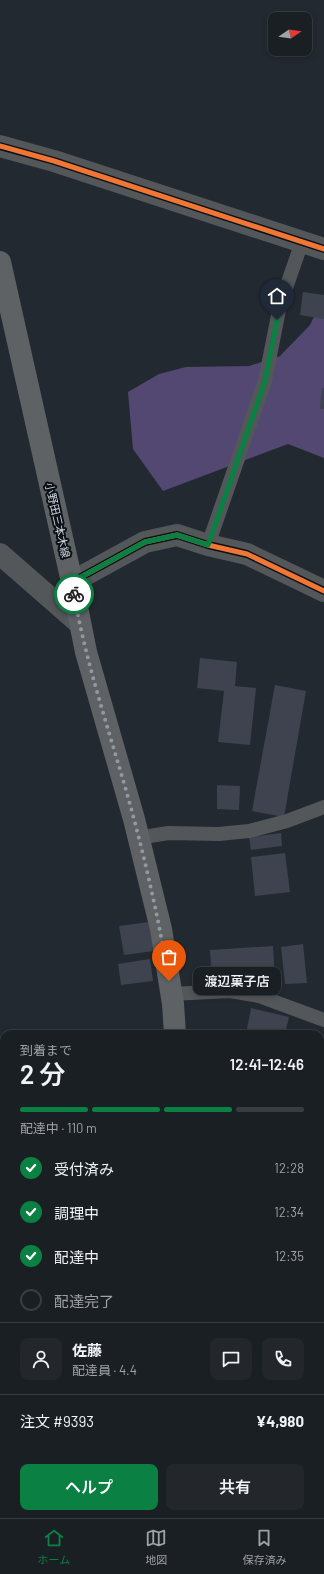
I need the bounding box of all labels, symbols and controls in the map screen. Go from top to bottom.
north arrow [268,12,312,56]
map controls [268,12,312,56]
pin [260,279,294,320]
icon: home [266,285,288,307]
street label: 小野田三本木線 [43,481,73,559]
courier [54,574,94,614]
icon: bike [63,583,85,605]
pin [152,940,186,981]
icon: bag [158,946,180,968]
callout: 渡辺菓子店 [193,967,281,995]
text: 渡辺菓子店 [204,973,270,989]
text: 到着まで [20,1042,72,1058]
text: 12:41–12:46 [230,1055,304,1073]
text: 2 分 [20,1058,66,1089]
text: 配達中 · 110 m [20,1120,97,1136]
icon: check [20,1157,42,1179]
text: 受付済み [54,1160,114,1178]
text: 12:28 [274,1160,304,1176]
icon: check [20,1201,42,1223]
text: 調理中 [54,1204,99,1222]
text: 12:34 [274,1204,304,1220]
icon: check [20,1245,42,1267]
text: 配達中 [54,1248,99,1266]
text: 12:35 [275,1248,304,1264]
text: 配達完了 [54,1292,114,1310]
button: person [20,1338,62,1380]
button: chat [210,1338,252,1380]
button: phone [262,1338,304,1380]
text: 佐藤 [72,1341,102,1359]
text: 配達員 · 4.4 [72,1362,137,1378]
text: 注文 #9393 [20,1412,94,1430]
text: ¥4,980 [256,1412,304,1430]
button: ヘルプ [20,1464,158,1510]
button: 共有 [166,1464,304,1510]
tab: ホーム [38,1527,70,1567]
tab: 地図 [145,1527,167,1567]
tab: 保存済み [242,1527,286,1567]

